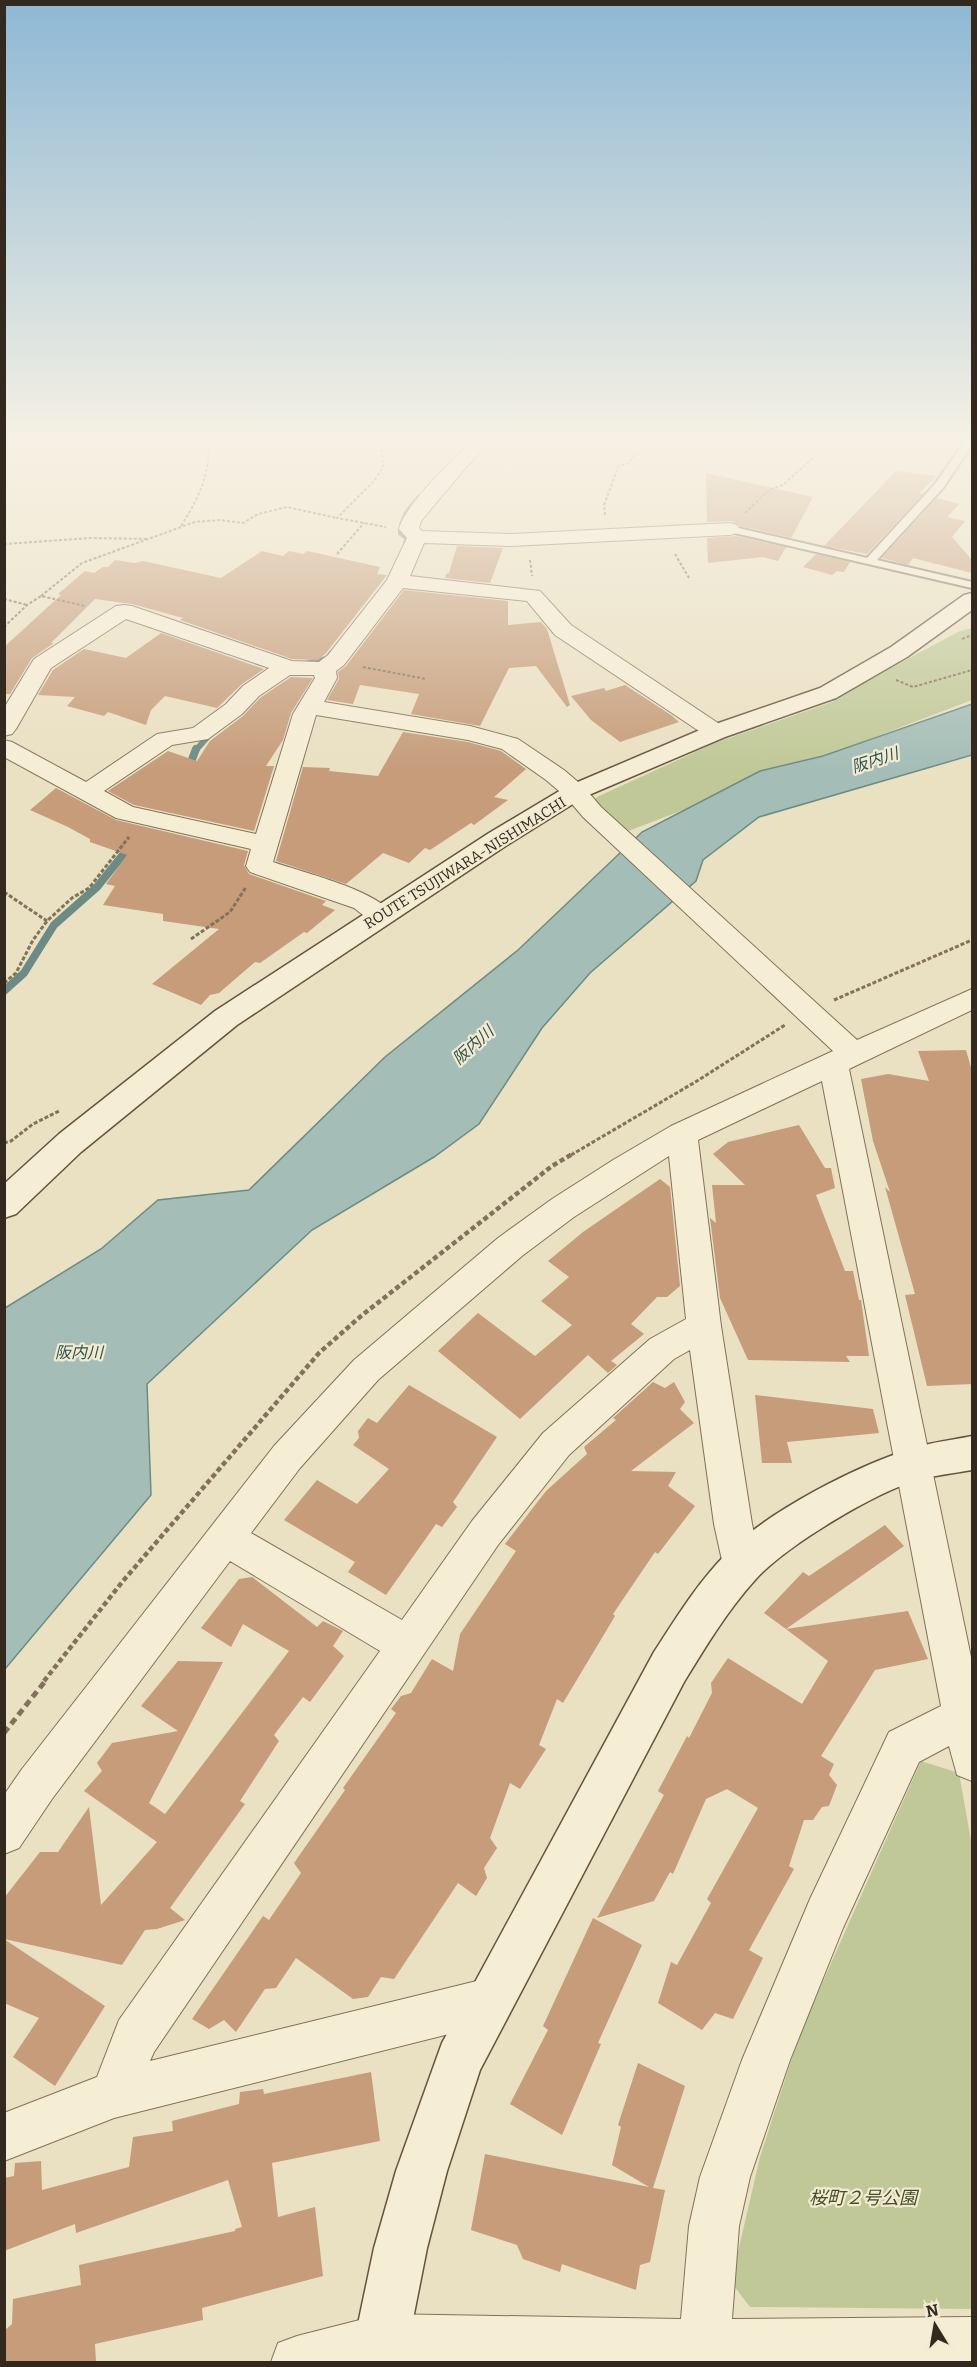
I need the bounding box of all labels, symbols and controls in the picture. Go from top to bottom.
water label: 阪内川 [849,743,903,776]
street label: ROUTE TSUJIWARA-NISHIMACHI [361,793,569,933]
water label: 阪内川 [449,1021,499,1068]
water label: 阪内川 [55,1343,105,1362]
park label: 桜町２号公園 [809,2187,920,2209]
north arrow [905,2295,965,2355]
text: N [924,2300,940,2321]

